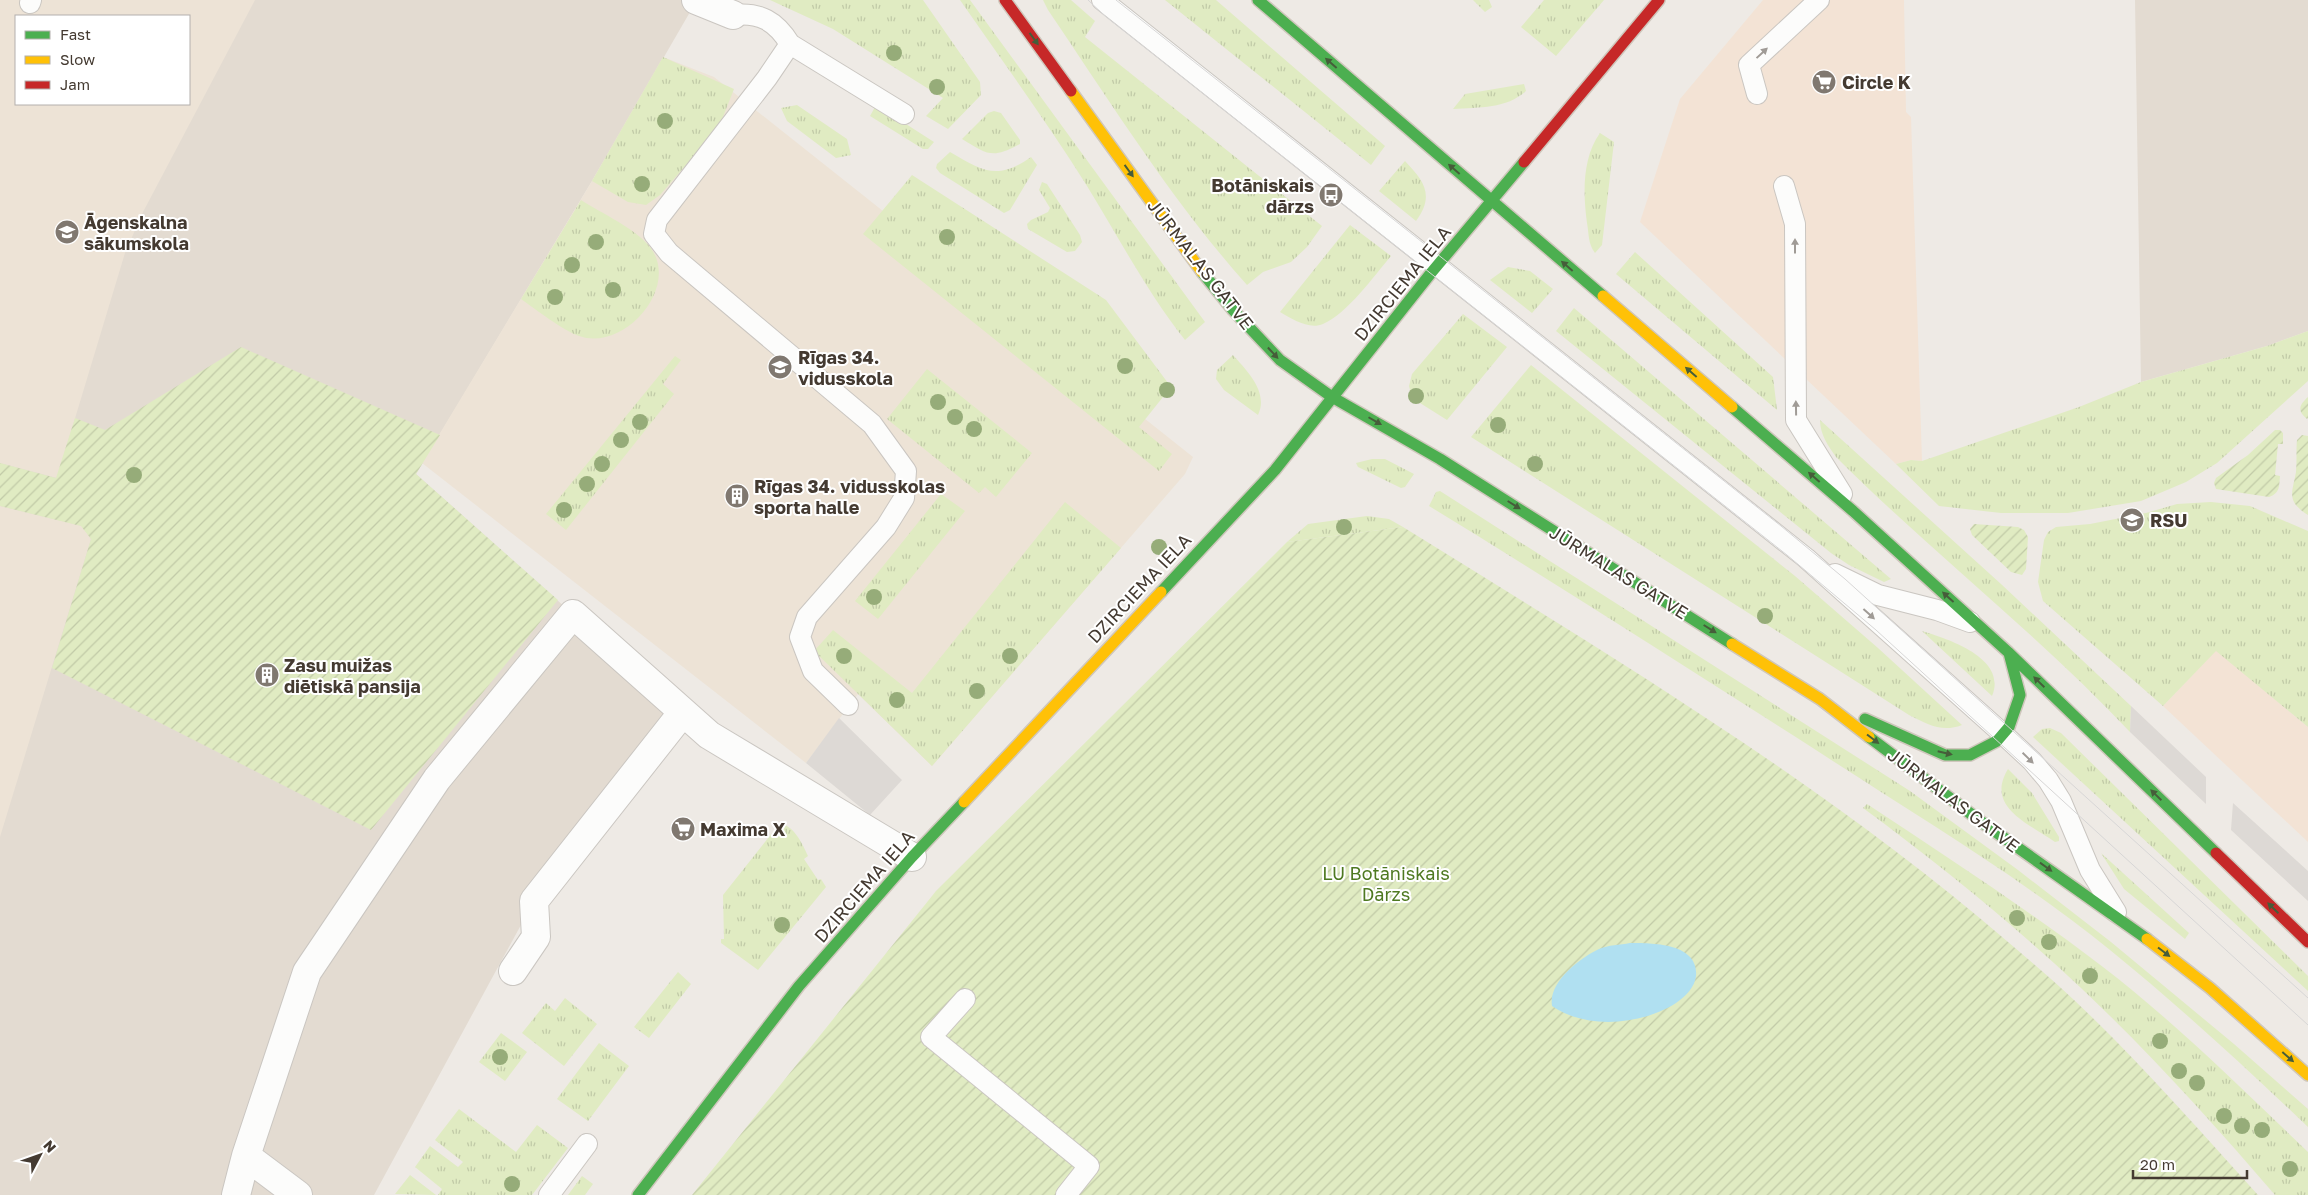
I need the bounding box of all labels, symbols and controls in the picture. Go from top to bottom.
legend [15,15,190,105]
text: Fast [60,25,91,43]
one-way arrow [1028,33,1038,46]
one-way arrow [1756,47,1768,59]
text: Slow [60,50,95,68]
one-way arrow [1325,57,1338,68]
supermarket icon: Circle K [1811,69,1837,95]
place label: Circle K [1842,71,1911,93]
text: Jam [60,75,90,93]
one-way arrow [1448,163,1461,174]
one-way arrow [1124,164,1134,178]
place label: Botāniskais dārzs [1211,174,1314,217]
bus stop icon: Botāniskais dārzs [1318,182,1344,208]
street label: JŪRMALAS GATVE [1143,194,1259,334]
place label: Āgenskalna sākumskola [84,211,189,254]
school or university icon: Āgenskalna sākumskola [54,219,80,245]
street label: DZIRCIEMA IELA [1349,221,1455,345]
one-way arrow [1791,238,1799,254]
one-way arrow [1561,260,1574,271]
place label: Rīgas 34. vidusskola [798,346,893,389]
one-way arrow [1267,346,1279,358]
school or university icon: Rīgas 34. vidusskola [767,354,793,380]
one-way arrow [1684,366,1697,377]
one-way arrow [1791,400,1799,416]
one-way arrow [1368,417,1381,426]
one-way arrow [1807,472,1820,483]
place label: Rīgas 34. vidusskolas sporta halle [754,475,945,518]
building icon: Rīgas 34. vidusskolas sporta halle [724,483,750,509]
one-way arrow [1507,500,1520,510]
school or university icon: RSU [2119,507,2145,533]
place label: RSU [2150,509,2187,531]
street label: JŪRMALAS GATVE [1546,520,1692,624]
street label: DZIRCIEMA IELA [1083,529,1195,647]
one-way arrow [1943,591,1955,603]
one-way arrow [1862,608,1874,620]
one-way arrow [1704,625,1717,634]
place label: Zasu muižas diētiskā pansija [284,654,421,697]
building icon: Zasu muižas diētiskā pansija [254,662,280,688]
one-way arrow [2034,676,2046,688]
one-way arrow [1866,734,1879,745]
street label: JŪRMALAS GATVE [1884,743,2024,857]
one-way arrow [1937,750,1953,758]
one-way arrow [2022,752,2034,764]
one-way arrow [2151,789,2163,801]
supermarket icon: Maxima X [670,816,696,842]
place label: Maxima X [700,818,786,840]
street label: DZIRCIEMA IELA [809,825,919,947]
park label: LU Botāniskais Dārzs [1322,862,1450,905]
one-way arrow [2039,862,2053,872]
one-way arrow [2267,902,2279,914]
one-way arrow [2157,946,2170,957]
one-way arrow [2281,1051,2293,1063]
north arrow [15,1130,65,1180]
text: N [40,1137,60,1156]
scale bar [2133,1148,2247,1180]
text: 20 m [2140,1155,2175,1173]

